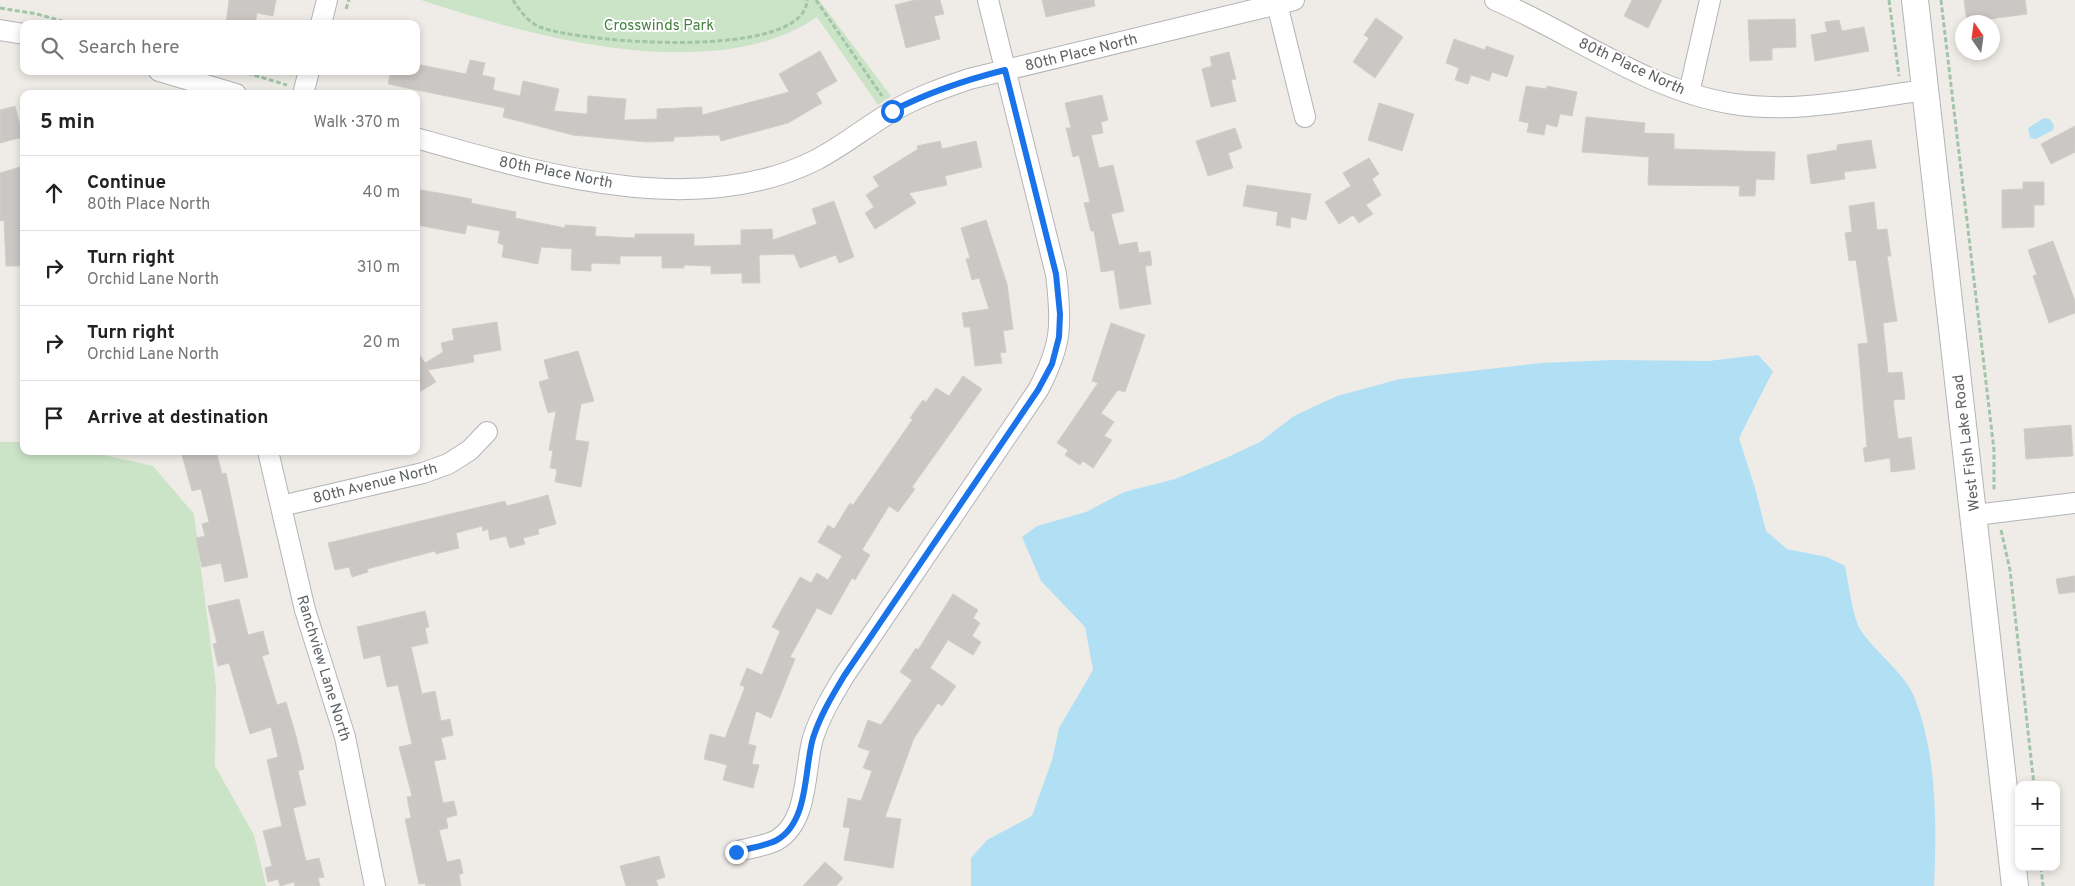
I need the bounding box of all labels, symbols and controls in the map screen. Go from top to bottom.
north arrow [1955,15,2000,60]
park label: Crosswinds Park [604,17,714,36]
search box [20,20,420,75]
street label: 80th Place North [1023,30,1140,77]
icon: search [38,34,66,62]
street label: 80th Place North [1575,34,1688,100]
text: Search here [78,36,180,60]
route start [881,100,904,123]
text: 5 min [40,109,95,136]
text: Walk · 370 m [313,113,400,133]
street label: 80th Place North [497,153,614,194]
text: Continue [87,171,166,195]
icon: ahead [40,179,68,207]
text: 40 m [362,183,400,203]
text: 80th Place North [87,195,210,215]
text: Turn right [87,246,175,270]
icon: right [40,254,68,282]
text: 310 m [357,258,400,278]
text: Orchid Lane North [87,270,219,290]
text: Turn right [87,321,175,345]
icon: right [40,329,68,357]
text: 20 m [363,333,400,353]
text: Orchid Lane North [87,345,219,365]
street label: West Fish Lake Road [1950,373,1985,512]
icon: arrive [40,404,68,432]
text: Arrive at destination [87,406,268,430]
street label: 80th Avenue North [311,460,440,509]
street label: Ranchview Lane North [291,593,354,744]
map controls [2015,781,2060,871]
button: + [2015,781,2060,826]
button: − [2015,826,2060,871]
route end [725,841,748,864]

